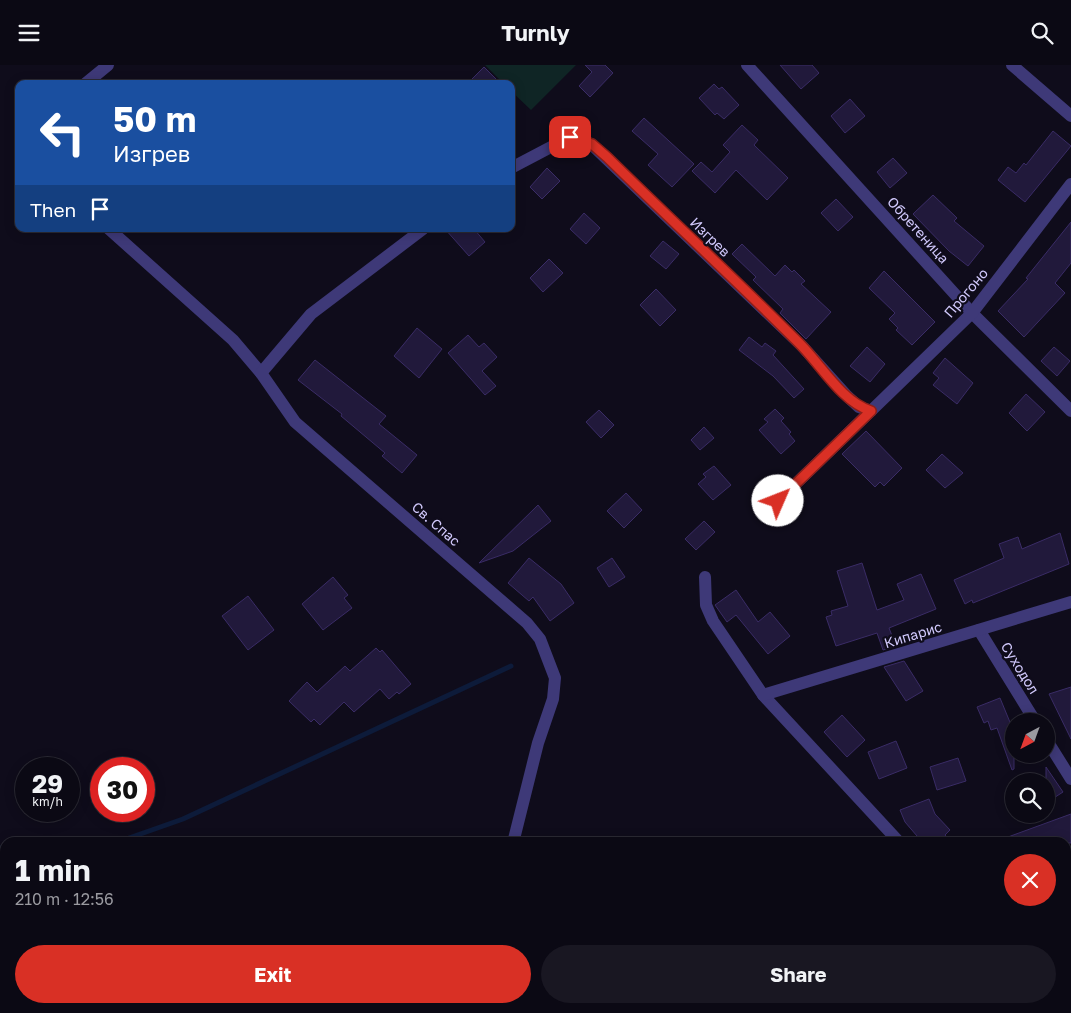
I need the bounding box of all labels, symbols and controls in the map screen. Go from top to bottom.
icon: menu [15,19,43,47]
text: Turnly [501,19,570,46]
icon: search [1028,19,1056,47]
text: 50 m [113,98,196,140]
icon: left [30,100,95,165]
pin [549,116,591,158]
icon: arrive [556,123,584,151]
text: Изгрев [113,140,190,167]
street label: Обретеница [884,193,953,267]
icon: arrive [86,195,114,223]
text: Then [30,198,76,221]
street label: Изгрев [687,213,734,260]
street label: Прогоно [940,265,991,321]
position arrow [751,474,803,526]
street label: Св. Спас [409,498,464,549]
street label: Кипарис [882,618,944,651]
street label: Суходол [998,639,1043,697]
north arrow [1005,713,1055,763]
map controls [1005,713,1055,823]
speed limit sign: 30 [90,757,155,822]
text: 29 [32,768,63,799]
button: search [1005,773,1055,823]
text: km/h [32,794,63,809]
text: 1 min [15,852,91,888]
button: close [1004,854,1056,906]
text: 210 m · 12:56 [15,889,114,909]
button: Exit [15,945,531,1003]
button: Share [541,945,1056,1003]

